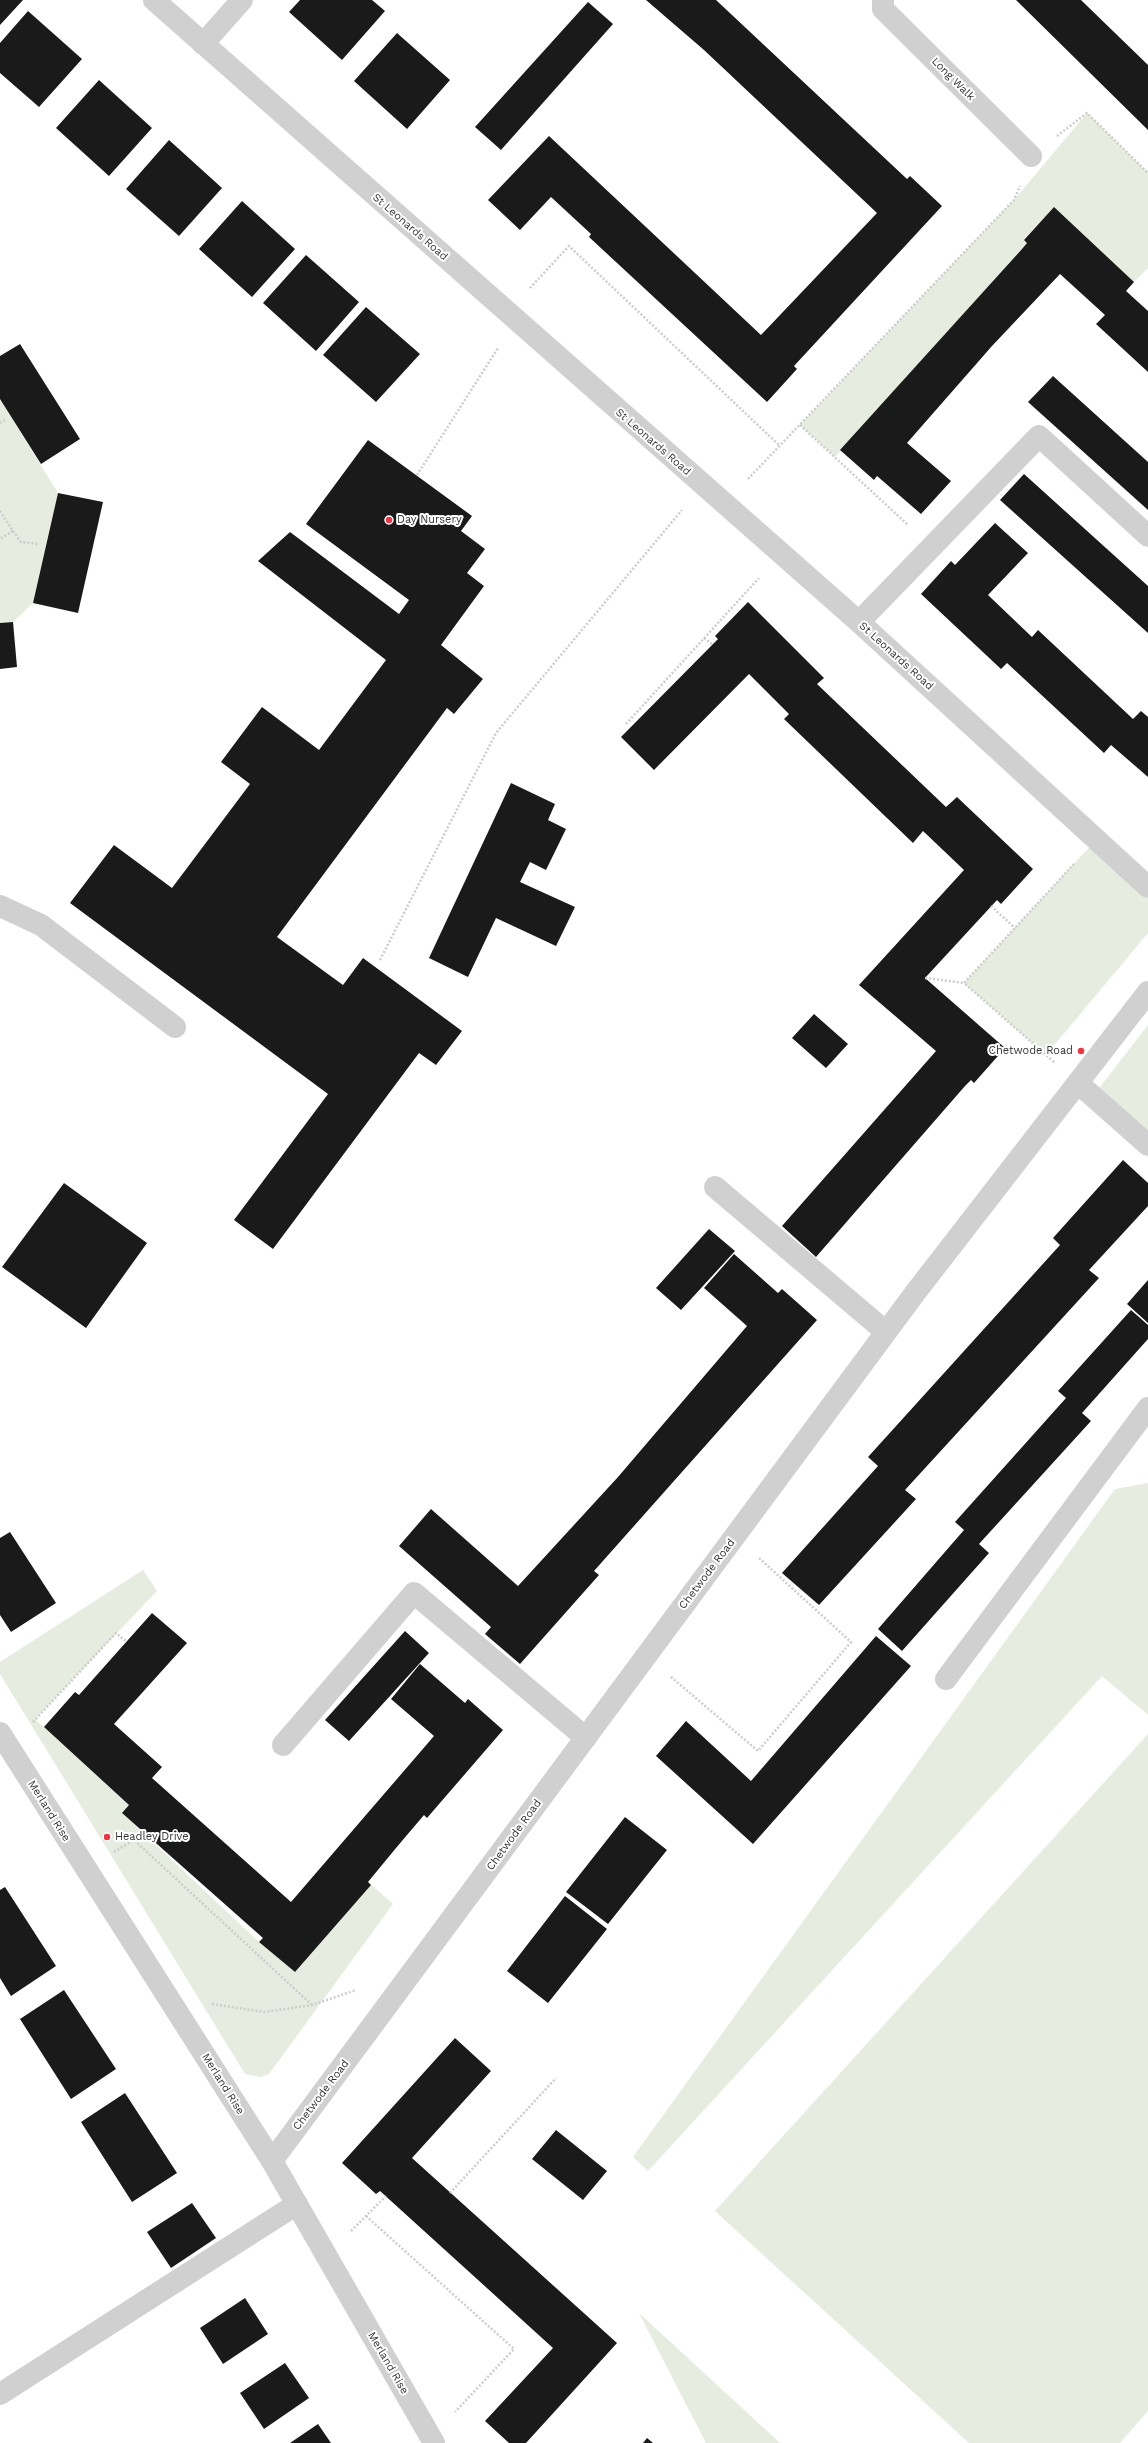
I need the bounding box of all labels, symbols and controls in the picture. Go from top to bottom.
street label: Long Walk [929,55,977,103]
street label: St Leonards Road [370,191,450,263]
street label: St Leonards Road [613,406,693,478]
place label: Day Nursery [397,513,462,527]
marker: Day Nursery [384,515,394,525]
street label: St Leonards Road [856,619,936,693]
place label: Chetwode Road [988,1044,1073,1058]
marker: Chetwode Road [1076,1046,1086,1056]
street label: Chetwode Road [676,1536,738,1612]
street label: Merland Rise [25,1778,73,1844]
street label: Chetwode Road [484,1797,544,1873]
place label: Headley Drive [115,1830,189,1844]
marker: Headley Drive [102,1832,112,1842]
street label: Merland Rise [199,2051,247,2117]
street label: Chetwode Road [290,2057,352,2133]
street label: Merland Rise [365,2330,411,2396]

